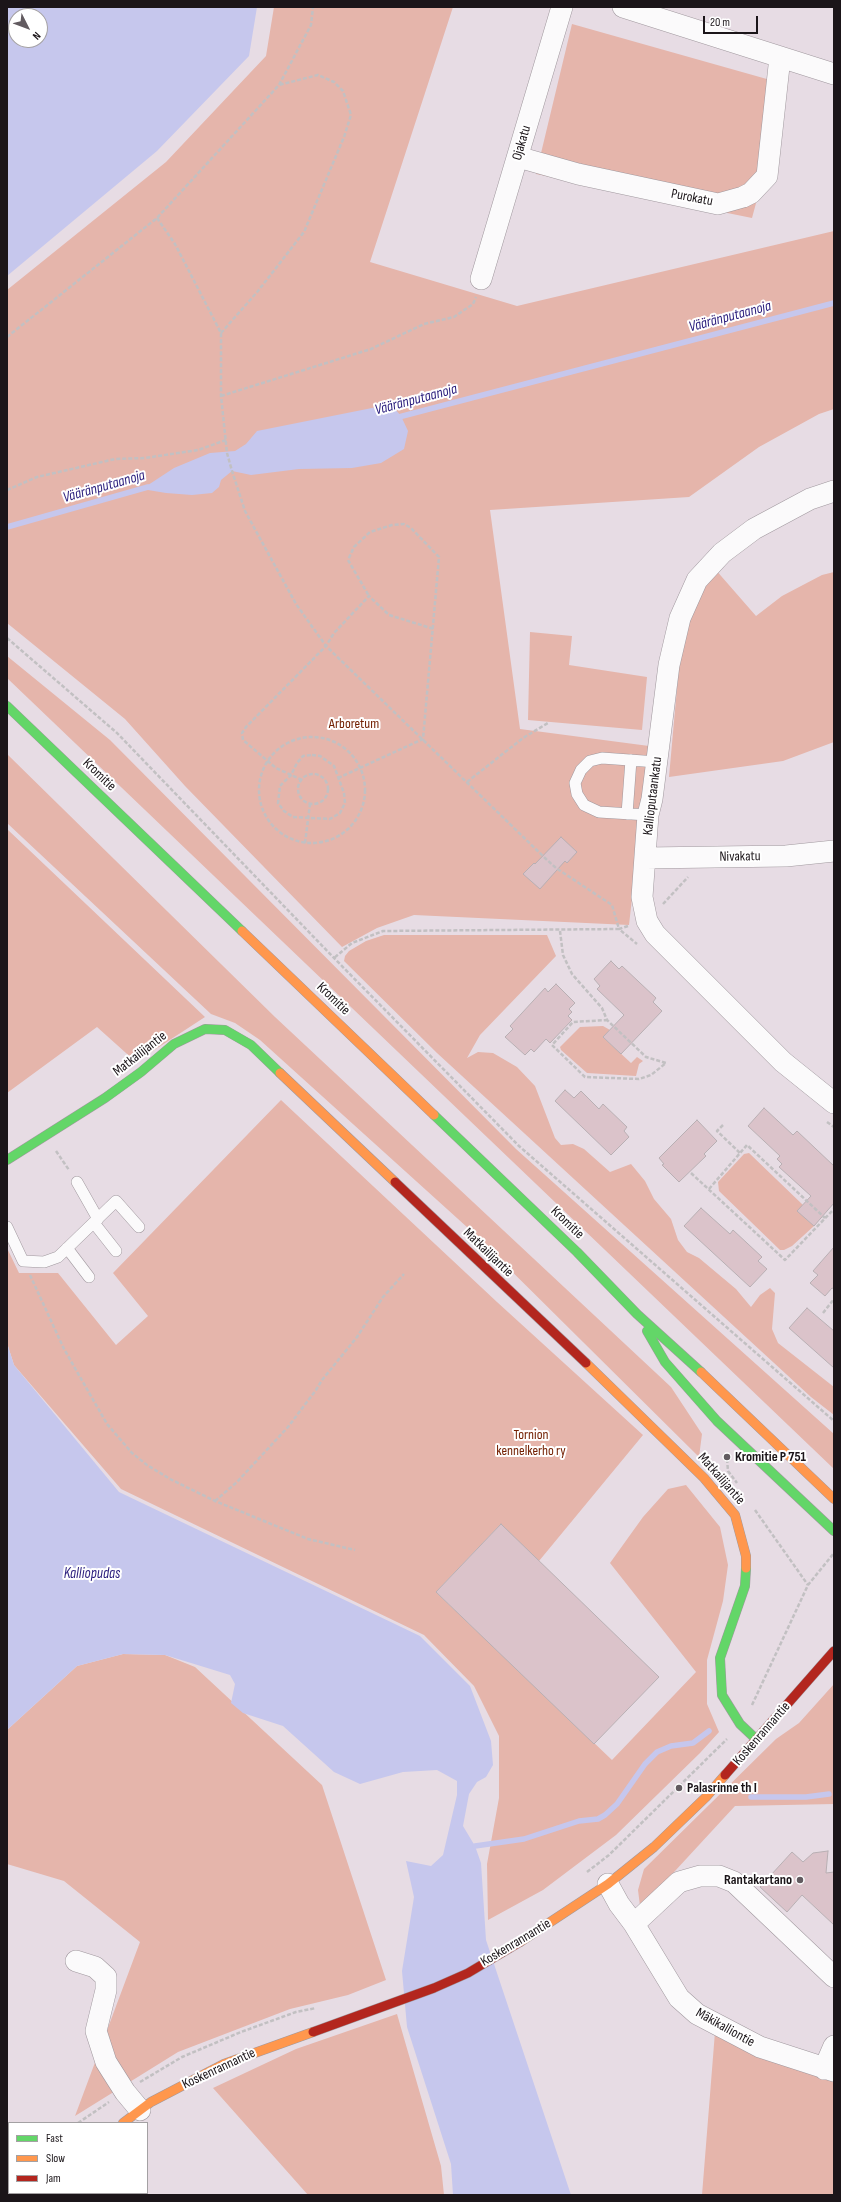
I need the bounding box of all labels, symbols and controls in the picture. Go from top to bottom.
north arrow [8,8,48,48]
scale bar [705,8,760,34]
text: 20 m [710,15,730,30]
text: N [30,29,43,42]
street label: Ojakatu [509,124,535,162]
street label: Purokatu [670,186,714,210]
water label: Vääränputaanoja [687,297,773,337]
water label: Vääränputaanoja [373,380,459,420]
water label: Vääränputaanoja [61,467,147,507]
park label: Arboretum [329,716,379,732]
street label: Kromitie [79,755,119,795]
street label: Kallioputaankatu [640,756,666,836]
street label: Nivakatu [719,848,761,866]
street label: Kromitie [313,979,353,1019]
street label: Matkailijantie [110,1028,170,1080]
street label: Kromitie [547,1203,587,1243]
street label: Matkailijantie [459,1225,517,1281]
park label: Tornion kennelkerho ry [496,1427,566,1460]
place label: Kromitie P 751 [735,1449,806,1465]
street label: Matkailijantie [694,1450,748,1508]
marker: Kromitie P 751 [722,1452,732,1462]
water label: Kalliopudas [64,1565,120,1583]
street label: Koskenrannantie [730,1699,794,1769]
place label: Palasrinne th I [687,1780,757,1796]
marker: Palasrinne th I [674,1783,684,1793]
place label: Rantakartano [724,1872,792,1888]
marker: Rantakartano [795,1875,805,1885]
street label: Koskenrannantie [478,1916,554,1970]
street label: Mäkikalliontie [693,2005,757,2051]
street label: Koskenrannantie [180,2045,258,2093]
legend [8,2122,148,2194]
text: Fast [46,2131,63,2146]
text: Slow [46,2151,65,2166]
text: Jam [46,2171,61,2186]

